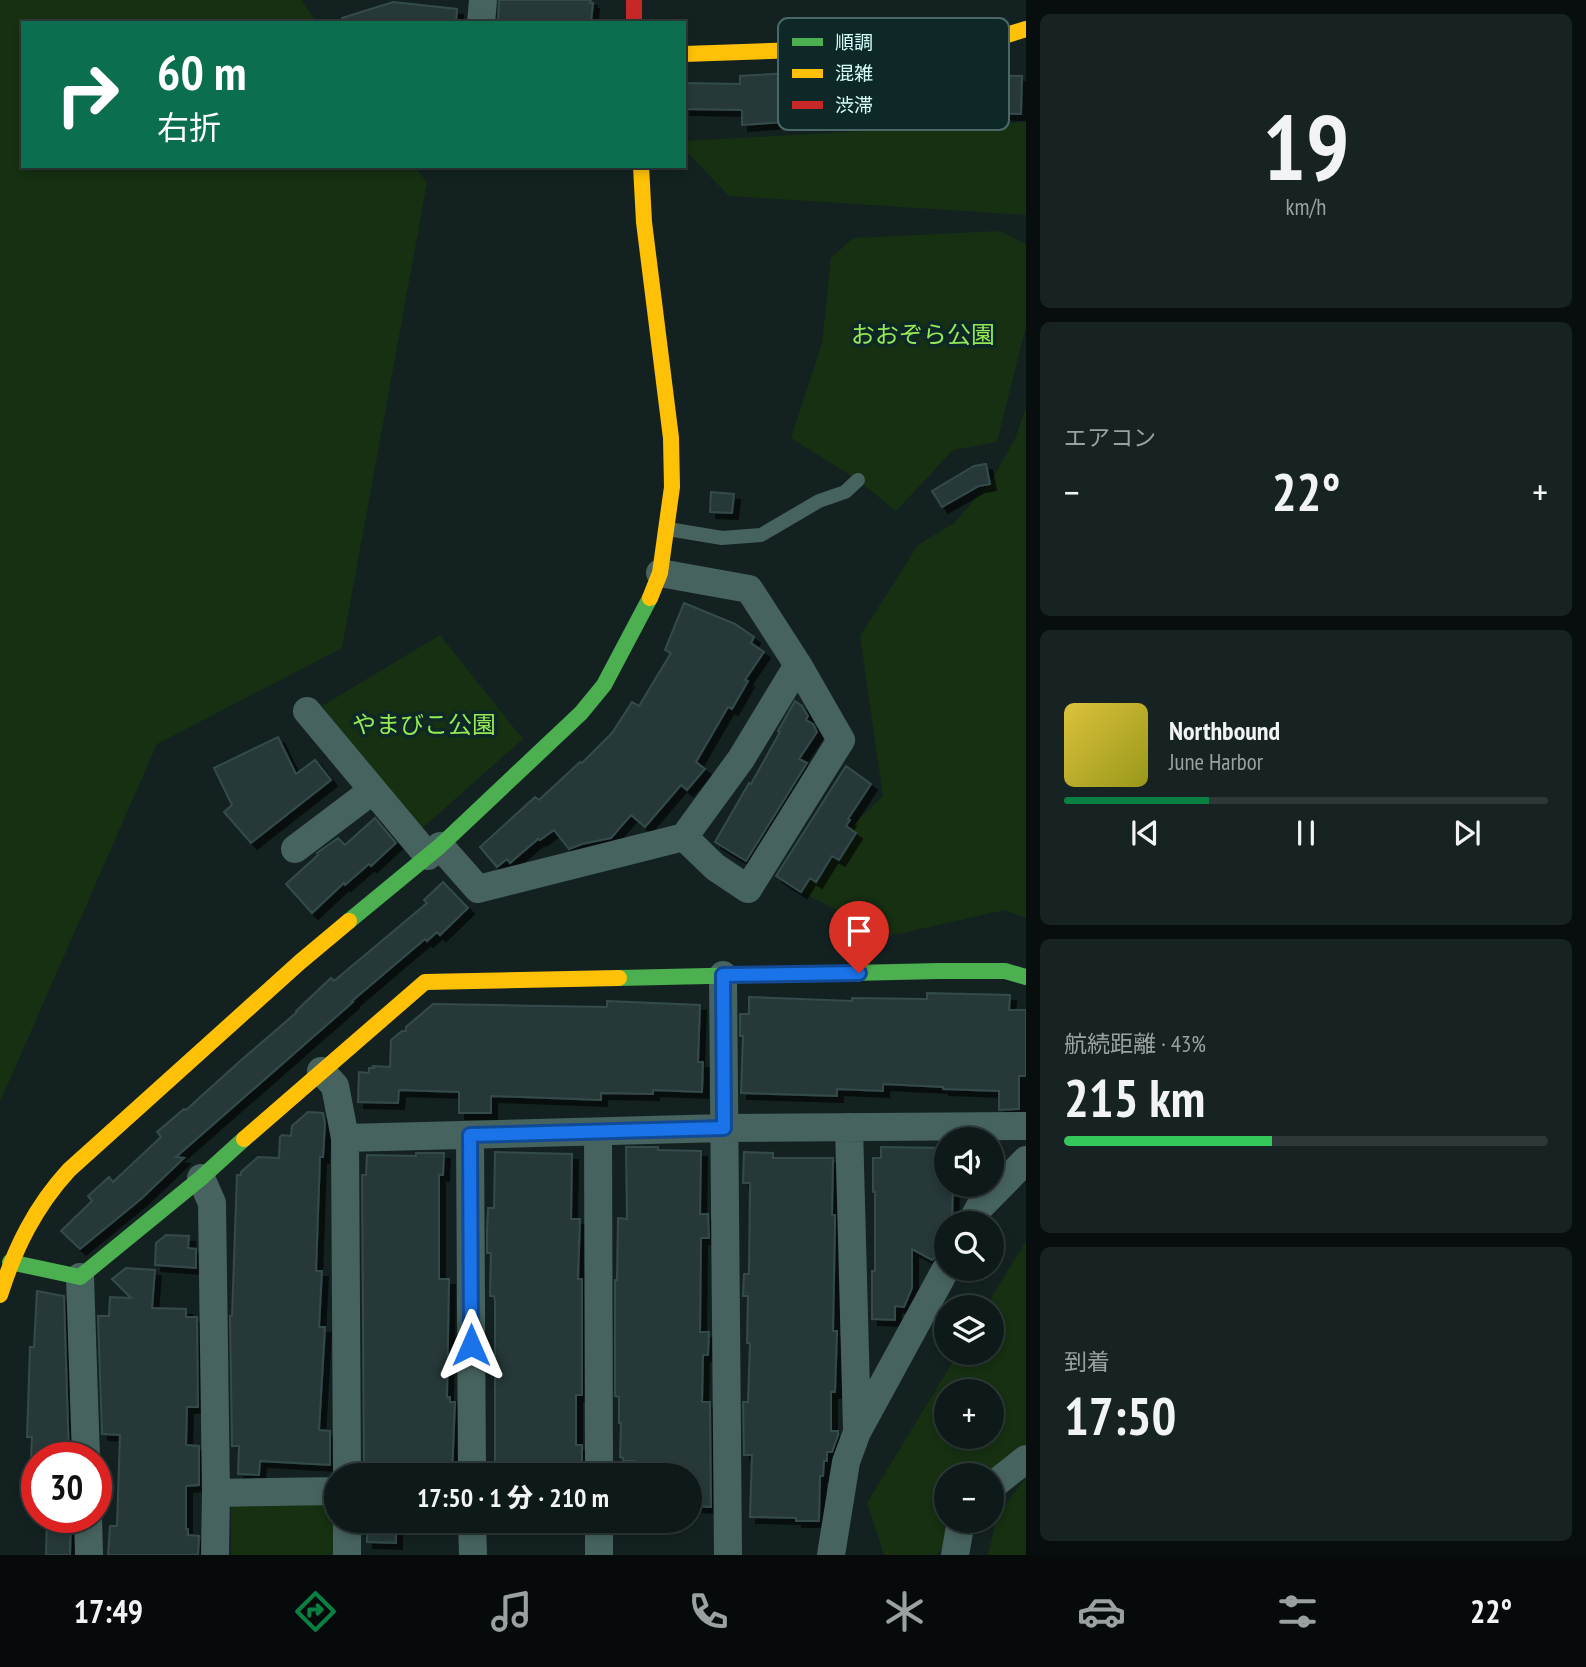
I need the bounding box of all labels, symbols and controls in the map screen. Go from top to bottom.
legend [778,18,1009,130]
text: 順調 [835,30,873,54]
text: 60 m [157,40,246,104]
icon: right [42,49,133,140]
text: 混雑 [835,61,873,85]
text: 19 [1263,87,1350,205]
text: 渋滞 [835,93,873,117]
text: 右折 [157,106,221,148]
text: km/h [1286,192,1326,221]
park label: おおぞら公園 [851,319,995,350]
text: エアコン [1064,423,1156,452]
text: 22° [1272,458,1340,525]
text: − [1064,467,1080,516]
text: + [1532,467,1548,516]
park label: やまびこ公園 [352,709,496,740]
text: Northbound [1169,714,1280,747]
text: June Harbor [1169,747,1263,776]
icon: previous [1126,814,1164,852]
icon: pause [1287,814,1325,852]
icon: next [1448,814,1486,852]
pin [829,901,889,973]
icon: arrive [840,912,878,950]
text: 航続距離 · 43% [1064,1029,1206,1058]
text: 215 km [1064,1064,1205,1131]
map controls [934,1127,1004,1533]
button: sound [934,1127,1004,1197]
button: search [934,1211,1004,1281]
button: layers [934,1295,1004,1365]
position arrow [434,1308,508,1382]
text: 到着 [1064,1347,1110,1376]
button: + [934,1379,1004,1449]
text: 17:50 [1064,1382,1176,1449]
speed limit sign: 30 [21,1442,112,1533]
button: − [934,1463,1004,1533]
text: 17:50 · 1 分 · 210 m [417,1481,609,1514]
icon: directions [291,1587,340,1636]
icon: music [487,1587,536,1636]
icon: phone [684,1587,733,1636]
icon: climate [880,1587,929,1636]
icon: car [1077,1587,1126,1636]
icon: filters [1273,1587,1322,1636]
text: 17:49 [74,1590,143,1632]
text: 22° [1470,1590,1512,1632]

